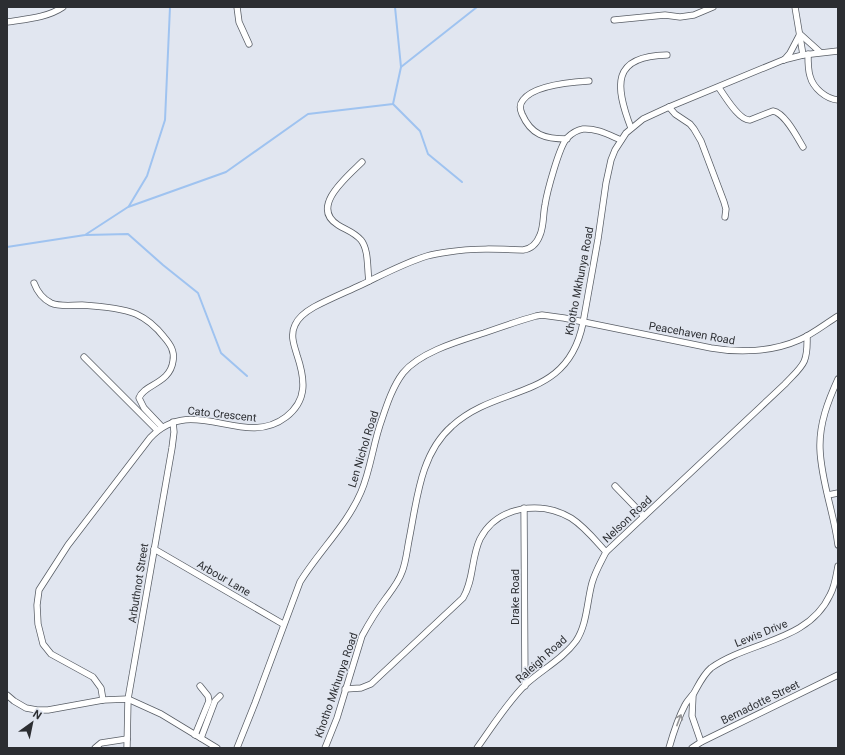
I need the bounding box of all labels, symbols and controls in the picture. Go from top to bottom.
street label: Khotho Mkhunya Road [563,226,596,336]
street label: Peacehaven Road [648,320,736,347]
street label: Cato Crescent [187,404,257,425]
street label: Len Nichol Road [346,409,381,489]
street label: Nelson Road [600,493,655,545]
street label: Arbuthnot Street [126,542,151,624]
street label: Arbour Lane [195,558,253,599]
street label: Drake Road [509,569,522,625]
street label: Lewis Drive [733,617,790,650]
street label: Khotho Mkhunya Road [312,631,361,739]
street label: Raleigh Road [513,633,570,686]
street label: Bernadotte Street [719,678,802,727]
north arrow [12,703,52,743]
text: N [30,707,44,723]
one-way arrow [676,714,684,726]

